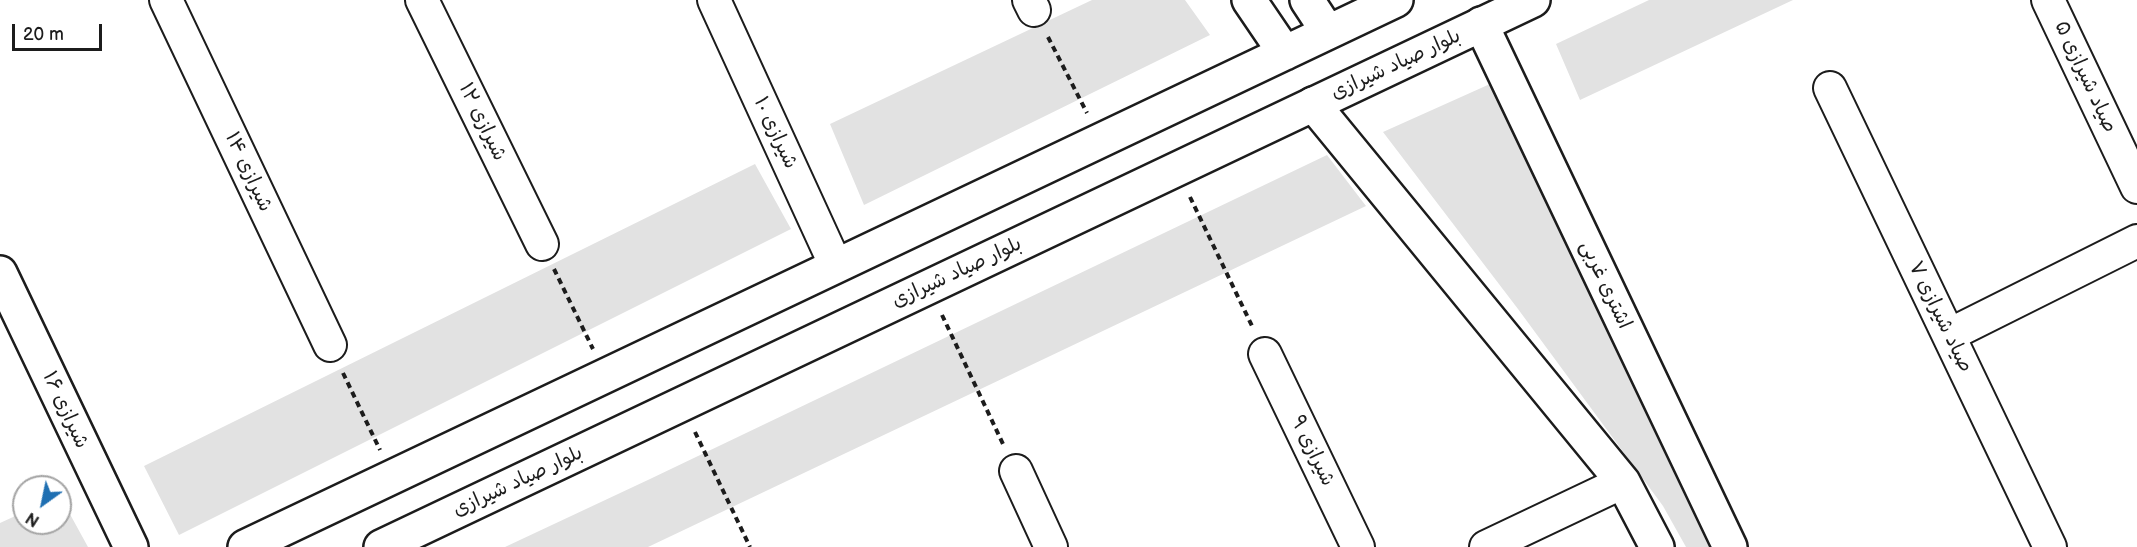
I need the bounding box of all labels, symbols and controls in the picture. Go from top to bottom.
scale bar [15,12,105,50]
street label: صیاد شیرازی ۵ [2049,17,2121,137]
text: 20 m [23,24,64,45]
street label: بلوار صیاد شیرازی [1327,24,1465,106]
street label: شیرازی ۱۲ [453,79,511,165]
street label: شیرازی ۱۰ [748,93,802,173]
street label: شیرازی ۱۴ [219,128,277,216]
street label: بلوار صیاد شیرازی [888,232,1026,314]
street label: اشتری غربی [1574,237,1636,333]
street label: صیاد شیرازی ۷ [1903,258,1977,376]
street label: شیرازی ۱۶ [37,368,93,452]
street label: شیرازی ۹ [1285,412,1339,490]
street label: بلوار صیاد شیرازی [449,441,587,523]
north arrow [12,475,72,535]
text: N [23,508,43,530]

